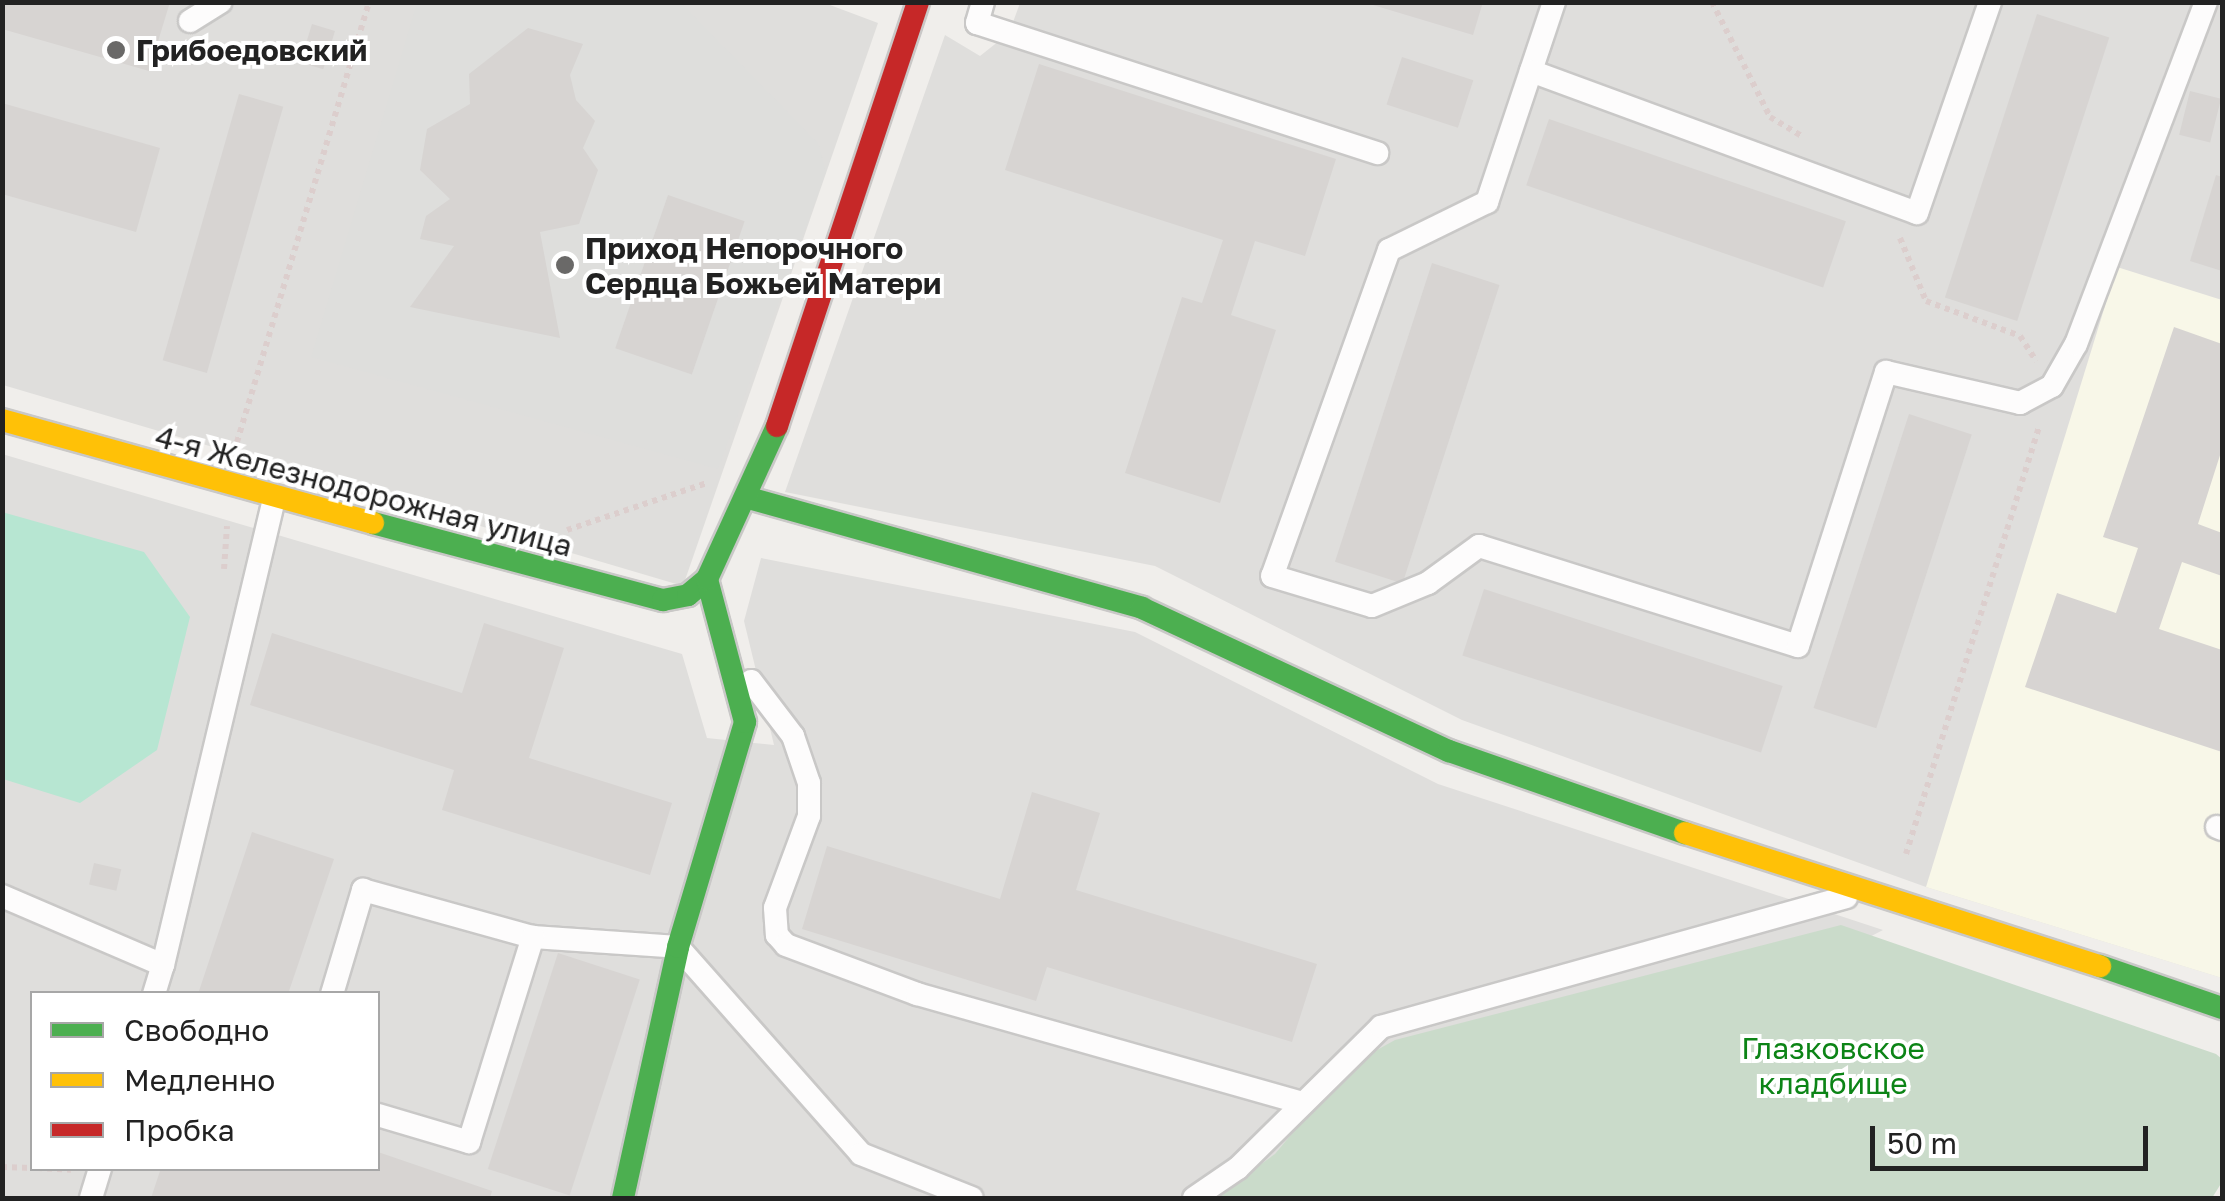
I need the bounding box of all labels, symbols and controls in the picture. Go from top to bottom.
place label: Грибоедовский [136,32,367,68]
marker: Грибоедовский [105,39,127,61]
place label: Приход Непорочного Сердца Божьей Матери [585,230,941,300]
marker: Приход Непорочного Сердца Божьей Матери [554,254,576,276]
street label: 4-я Железнодорожная улица [152,418,576,564]
legend [30,991,380,1171]
text: Свободно [124,1012,269,1048]
park label: Глазковское кладбище [1741,1030,1925,1100]
text: Медленно [124,1062,275,1098]
scale bar [1875,1106,2152,1168]
text: Пробка [124,1112,235,1148]
text: 50 m [1887,1125,1957,1161]

